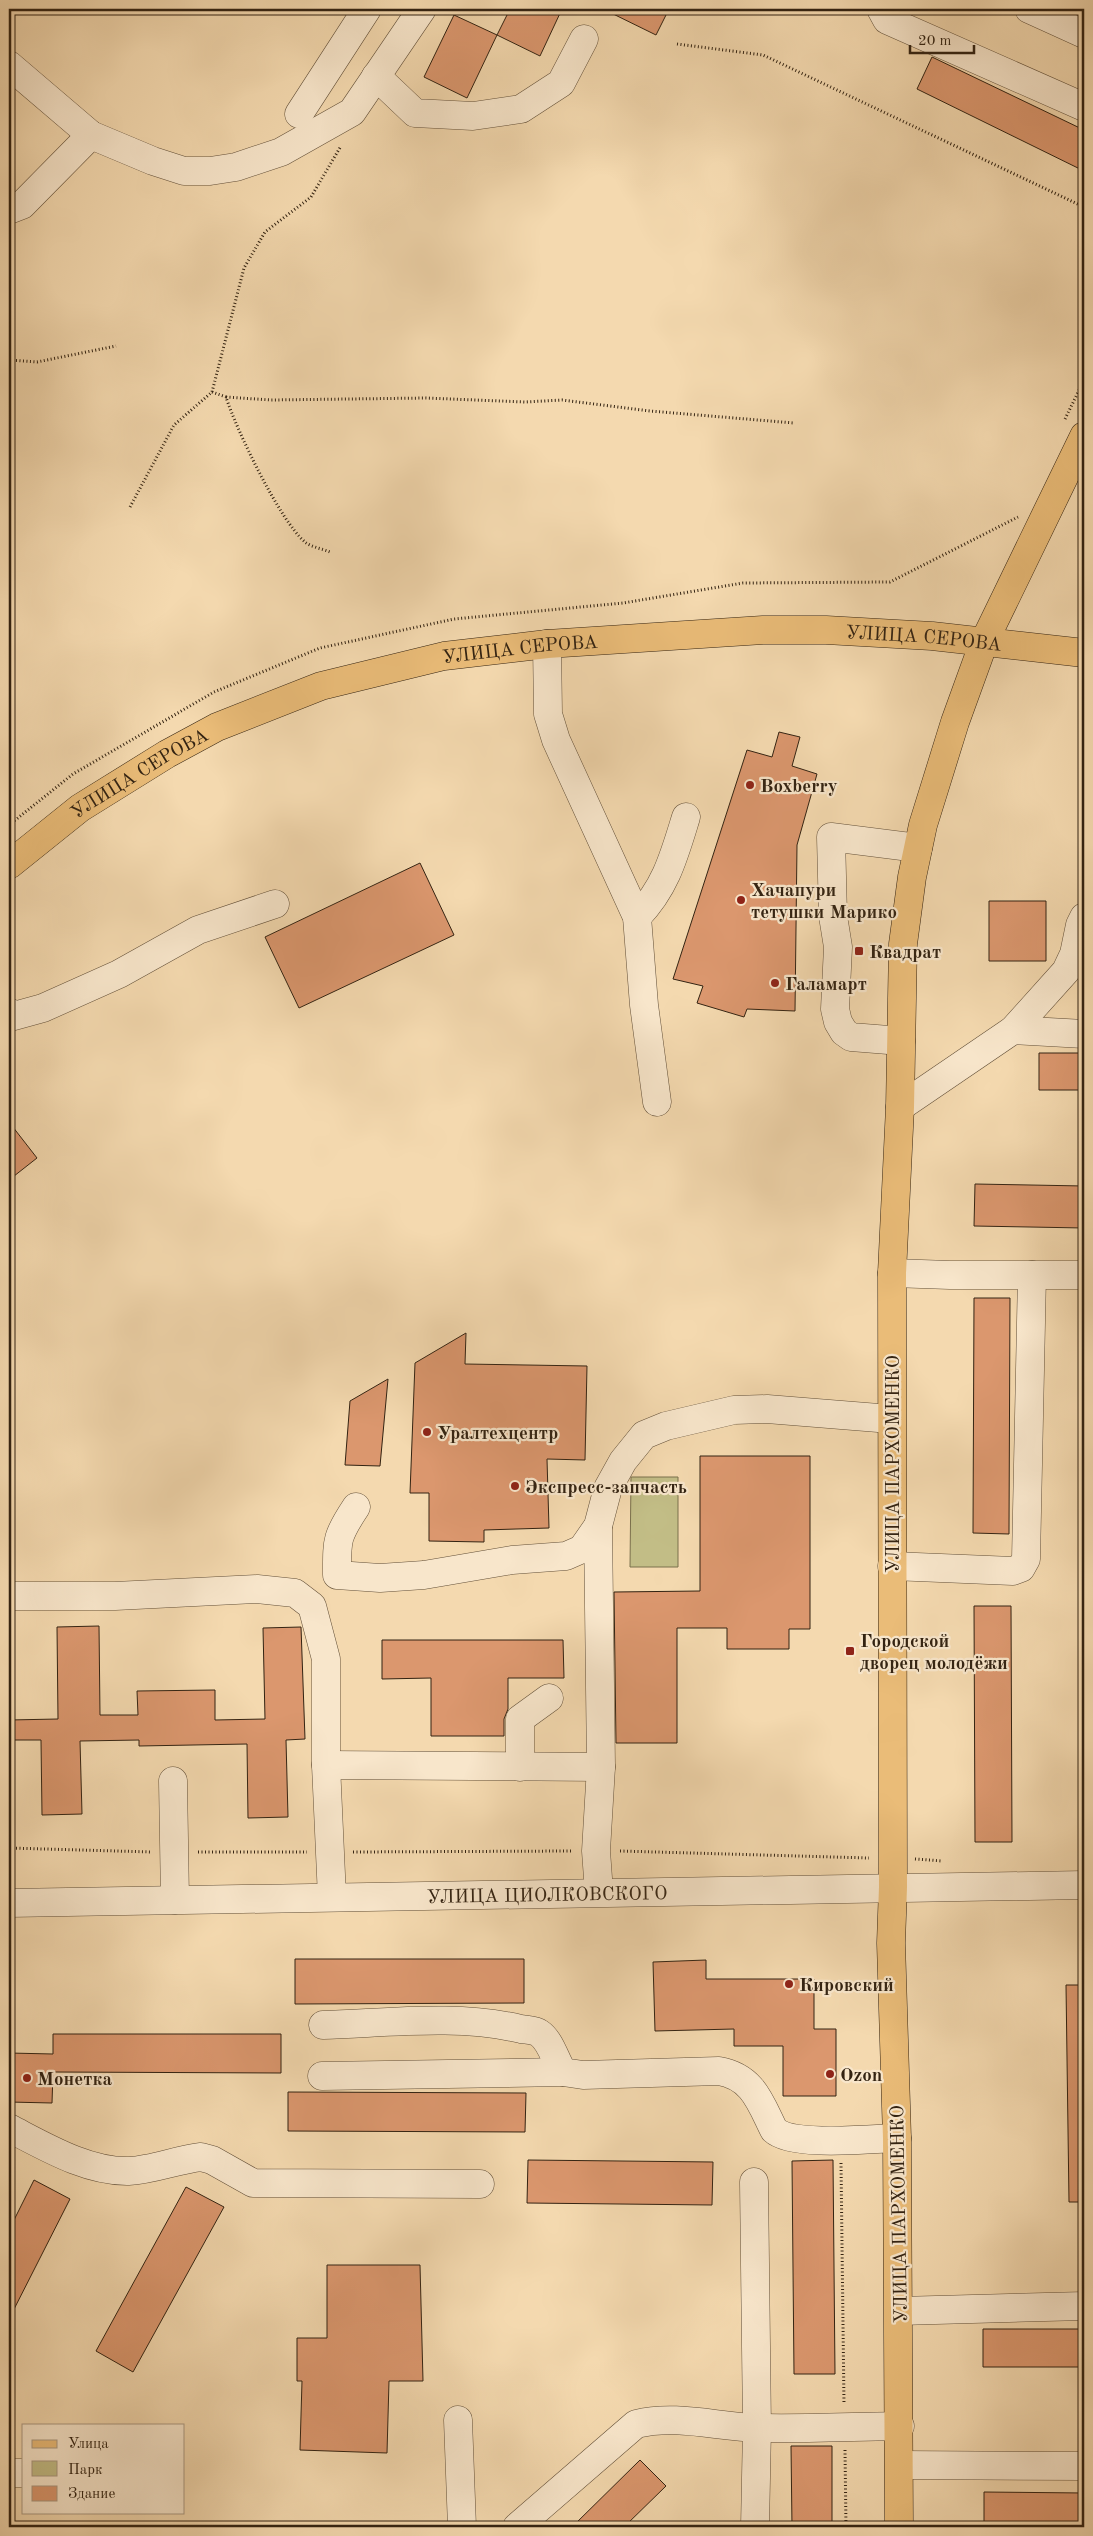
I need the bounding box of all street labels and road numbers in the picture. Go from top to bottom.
street label: УЛИЦА СЕРОВА [845,624,1003,656]
street label: УЛИЦА СЕРОВА [441,634,599,668]
street label: УЛИЦА СЕРОВА [68,726,213,823]
street label: УЛИЦА ПАРХОМЕНКО [885,1355,904,1573]
street label: УЛИЦА ЦИОЛКОВСКОГО [426,1885,668,1908]
street label: УЛИЦА ПАРХОМЕНКО [889,2105,912,2323]

